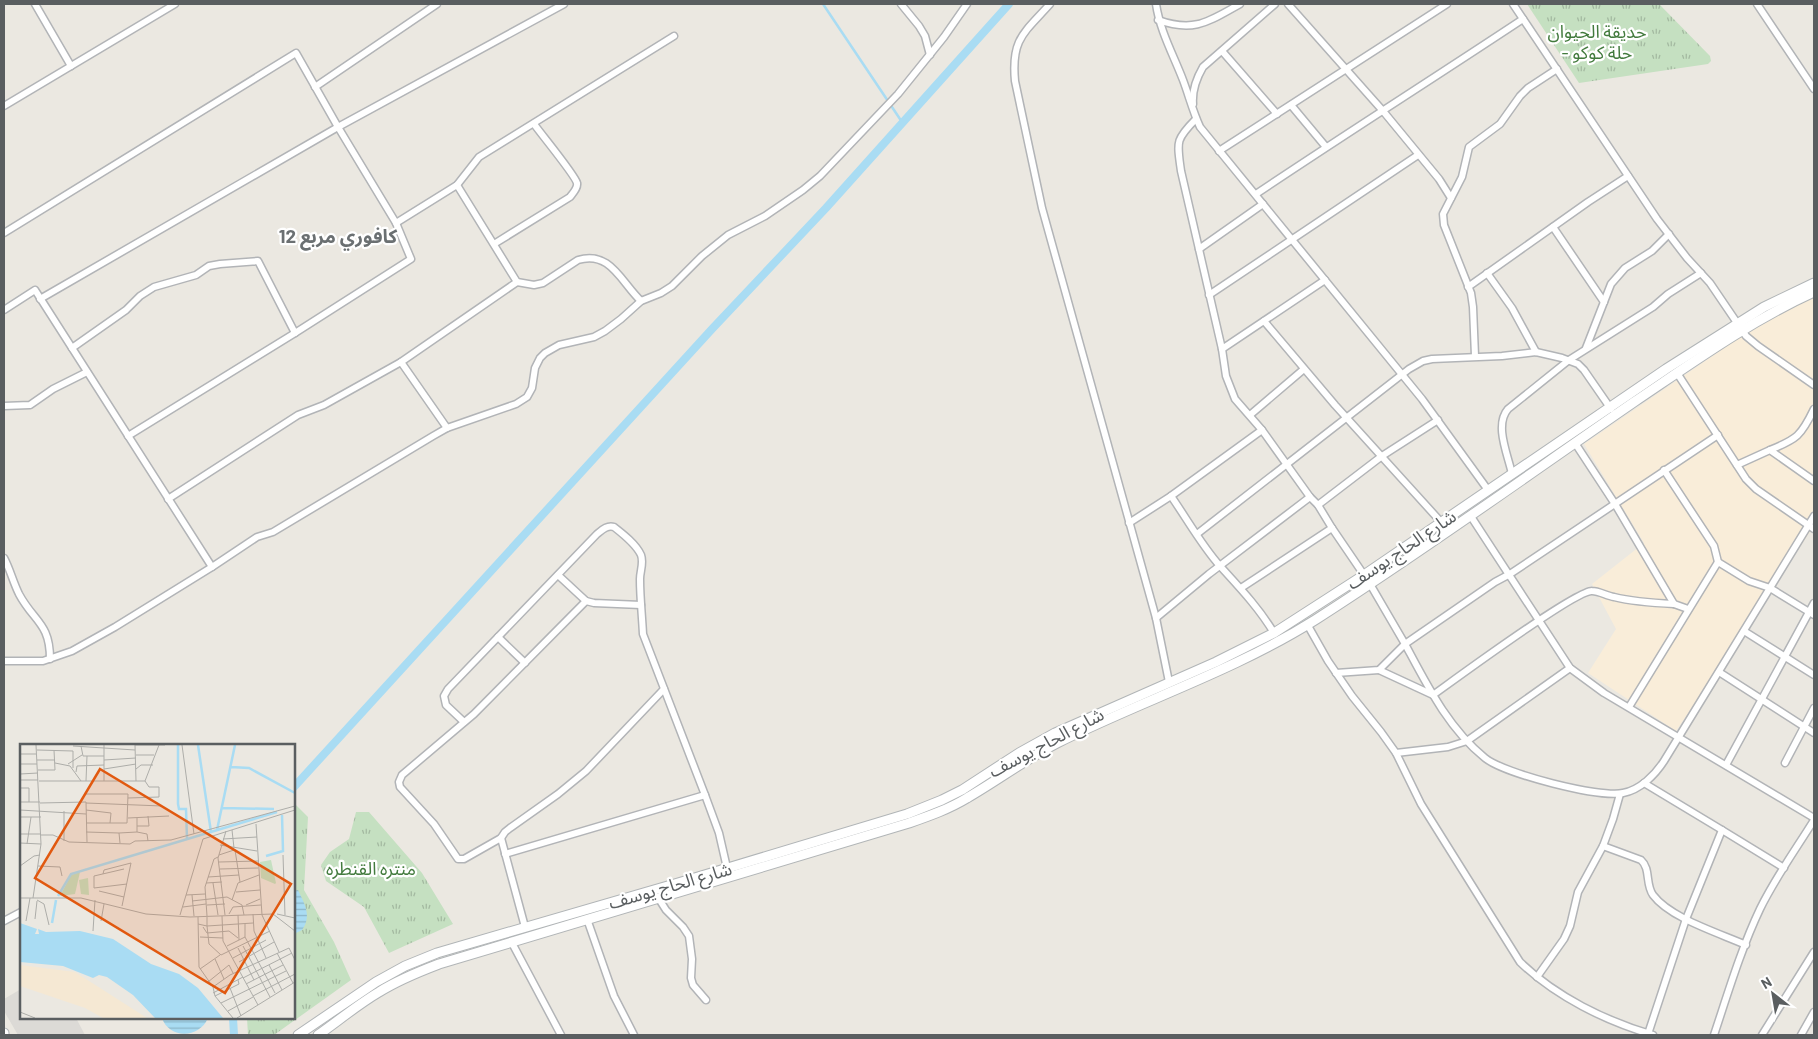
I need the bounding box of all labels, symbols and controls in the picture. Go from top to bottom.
park label: حديقة الحيوان - حلة كوكو [1547,20,1647,64]
district label: كافوري مربع 12 [279,224,398,251]
street label: شارع الحاج يوسف [1342,504,1462,597]
street label: شارع الحاج يوسف [985,702,1109,785]
inset map [20,744,295,1019]
park label: منتره القنطره [326,857,416,880]
street label: شارع الحاج يوسف [606,857,735,917]
north arrow [1748,969,1798,1019]
text: N [1758,973,1774,992]

